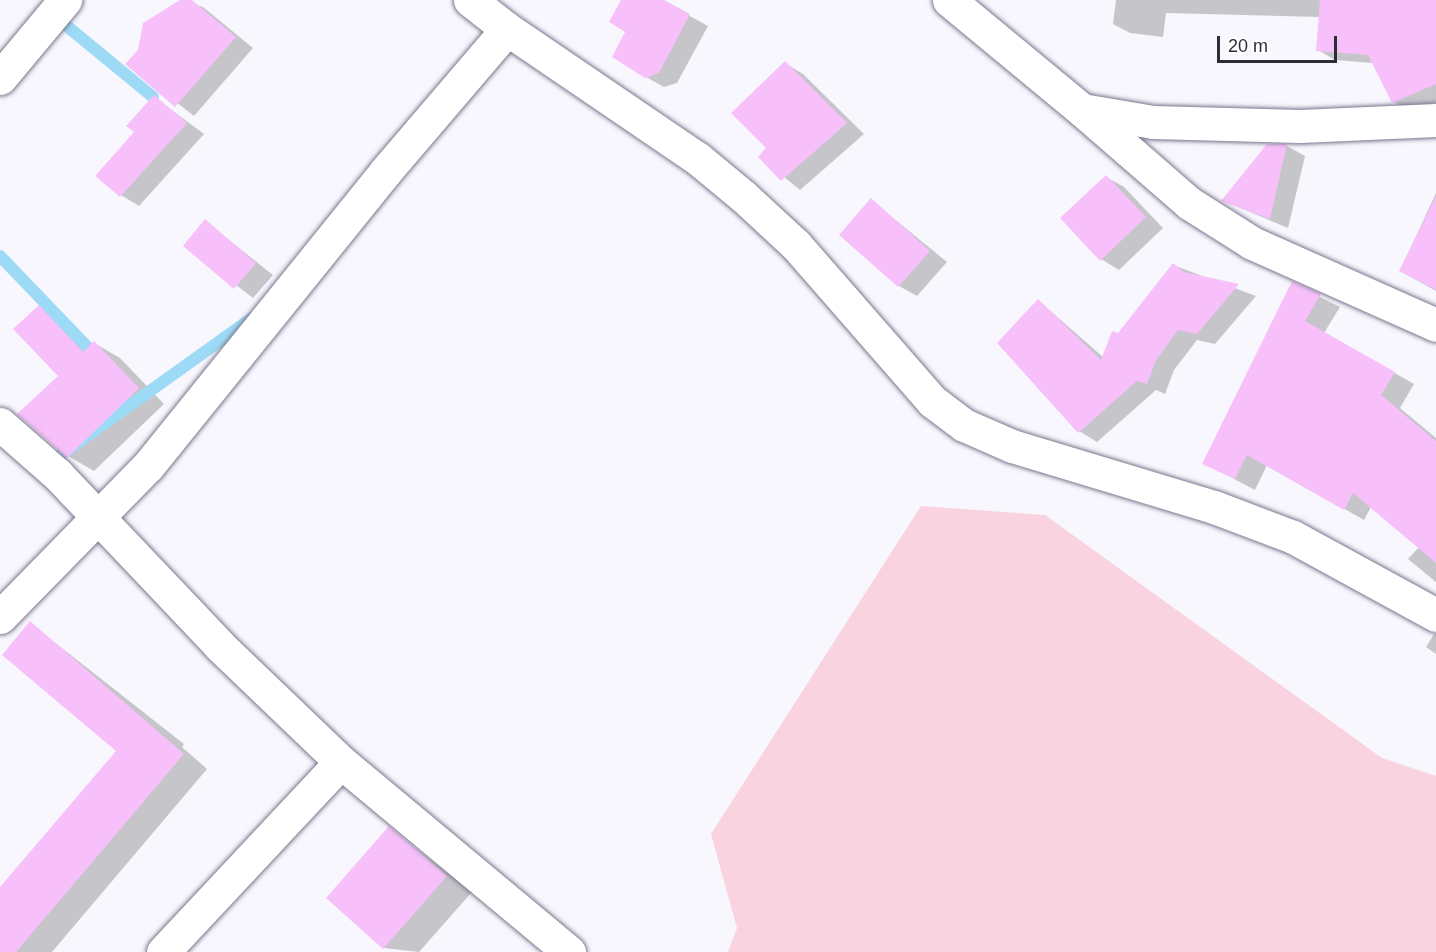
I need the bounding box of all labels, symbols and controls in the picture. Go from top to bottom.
scale bar [1220,24,1340,62]
text: 20 m [1228,36,1268,56]

